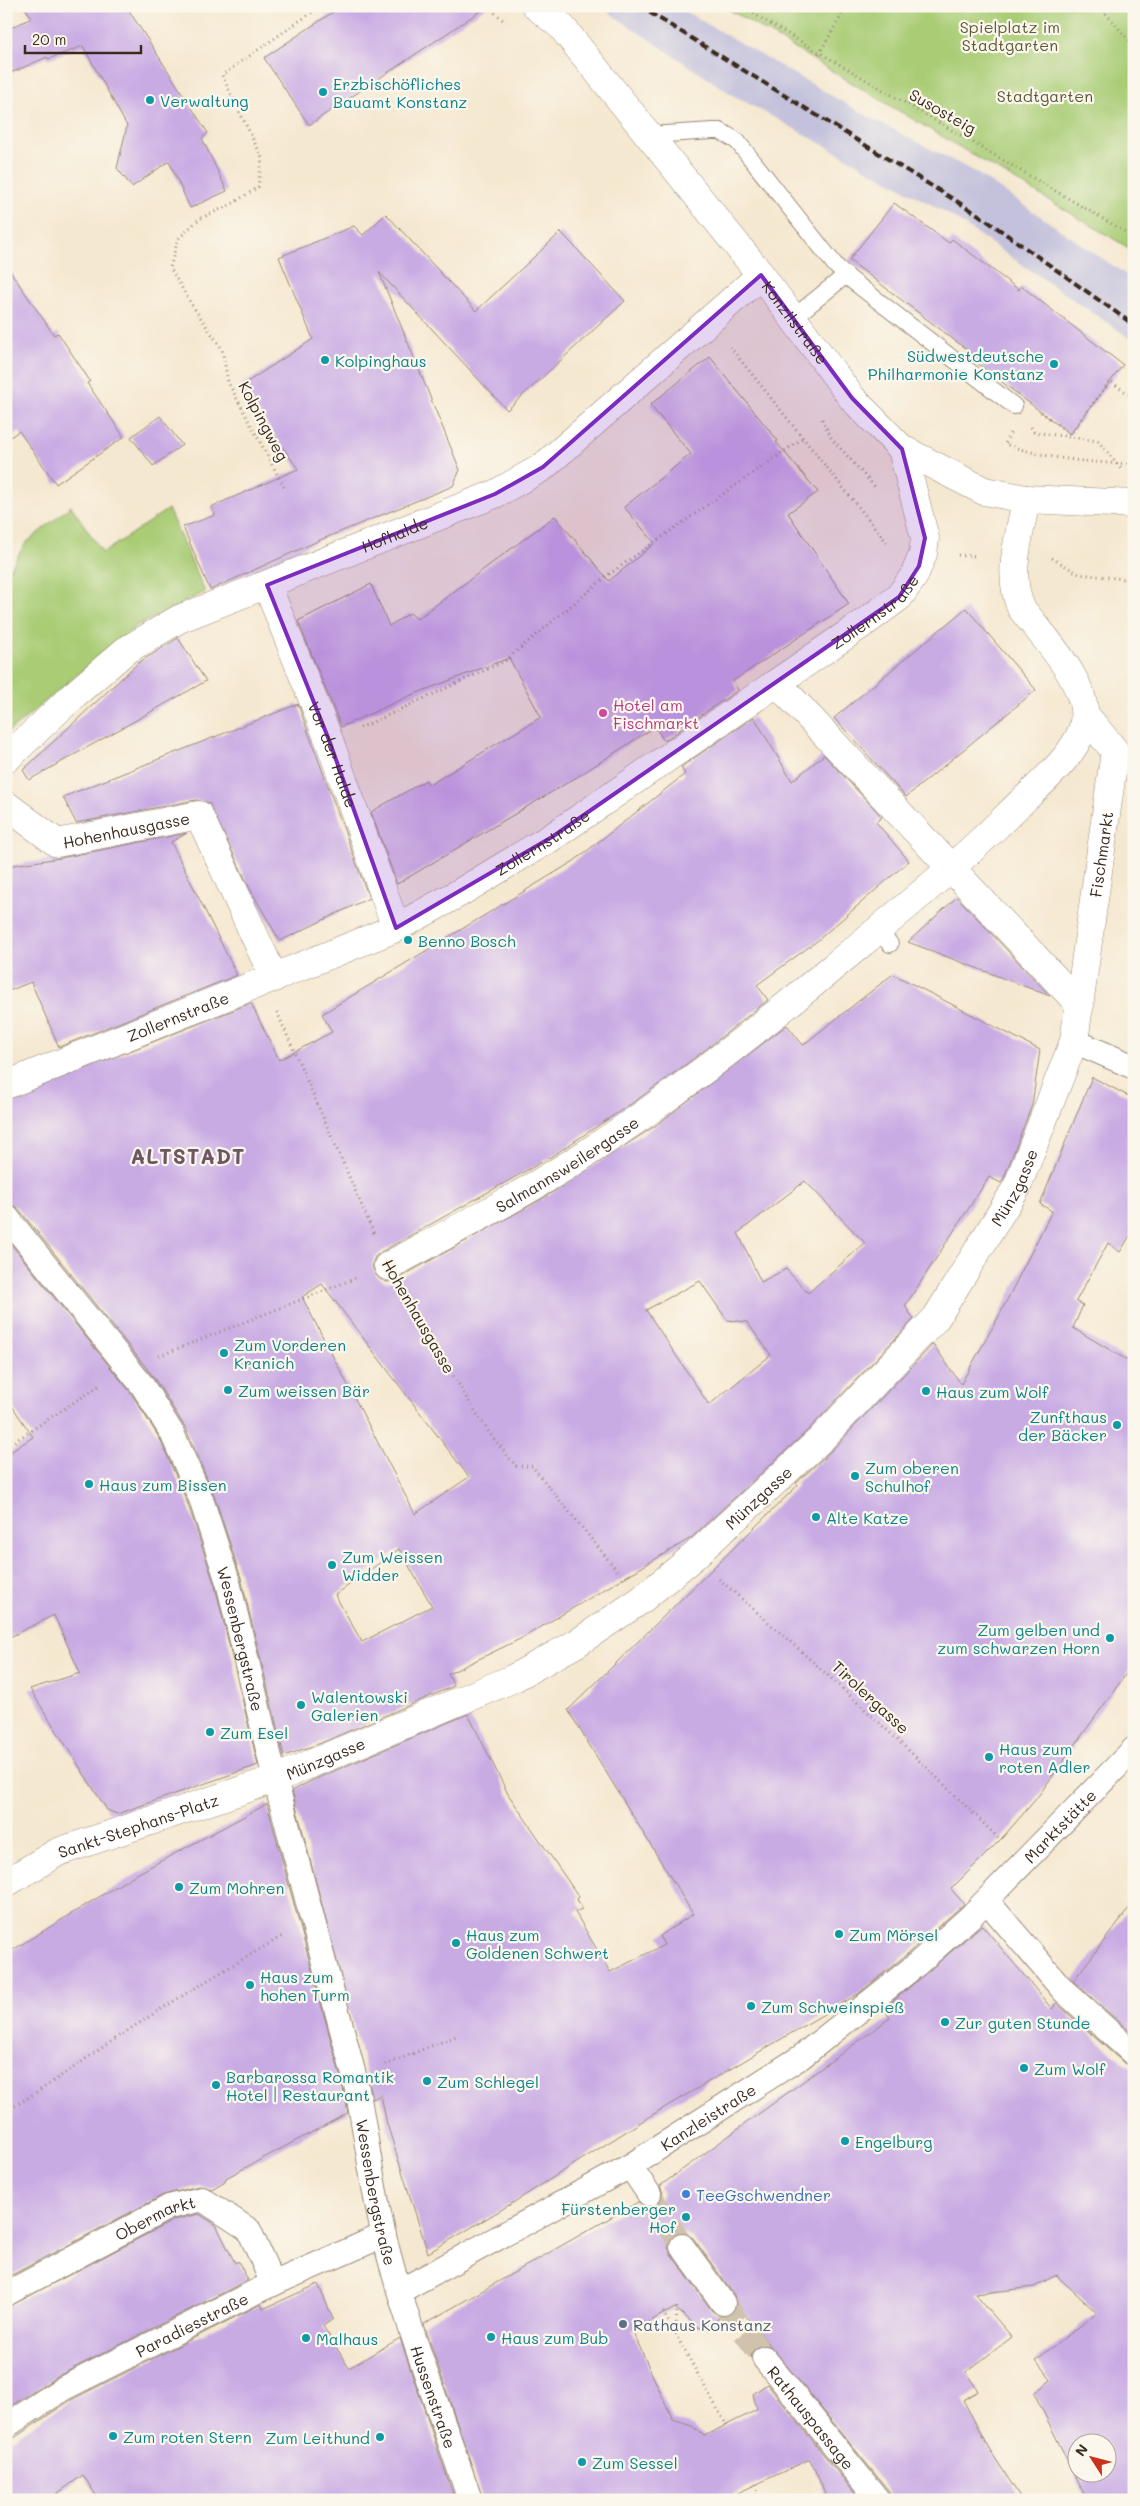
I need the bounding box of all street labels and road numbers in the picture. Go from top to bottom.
street label: Susosteig [906,83,980,139]
street label: Konzilstraße [758,276,834,368]
street label: Kolpingweg [234,377,294,465]
street label: Hofhalde [358,511,431,557]
street label: Zollernstraße [826,570,923,653]
street label: Vor der Halde [304,698,363,810]
street label: Zollernstraße [491,804,593,880]
street label: Hohenhausgasse [61,807,191,852]
street label: Fischmarkt [1084,810,1117,898]
street label: Zollernstraße [124,986,232,1046]
street label: Salmannsweilergasse [491,1111,642,1216]
street label: Münzgasse [985,1146,1041,1230]
street label: Hohenhausgasse [378,1255,460,1377]
street label: Münzgasse [720,1461,796,1533]
street label: Wessenbergstraße [213,1563,269,1713]
street label: Tirolergasse [828,1656,914,1738]
street label: Münzgasse [282,1732,368,1784]
street label: Marktstätte [1019,1784,1100,1867]
street label: Sankt-Stephans-Platz [55,1788,221,1862]
street label: Kanzleistraße [656,2078,759,2155]
street label: Wessenbergstraße [352,2117,402,2268]
street label: Obermarkt [111,2190,198,2245]
street label: Paradiesstraße [132,2287,251,2361]
street label: Hussenstraße [407,2343,462,2451]
street label: Rathauspassage [764,2361,860,2474]

